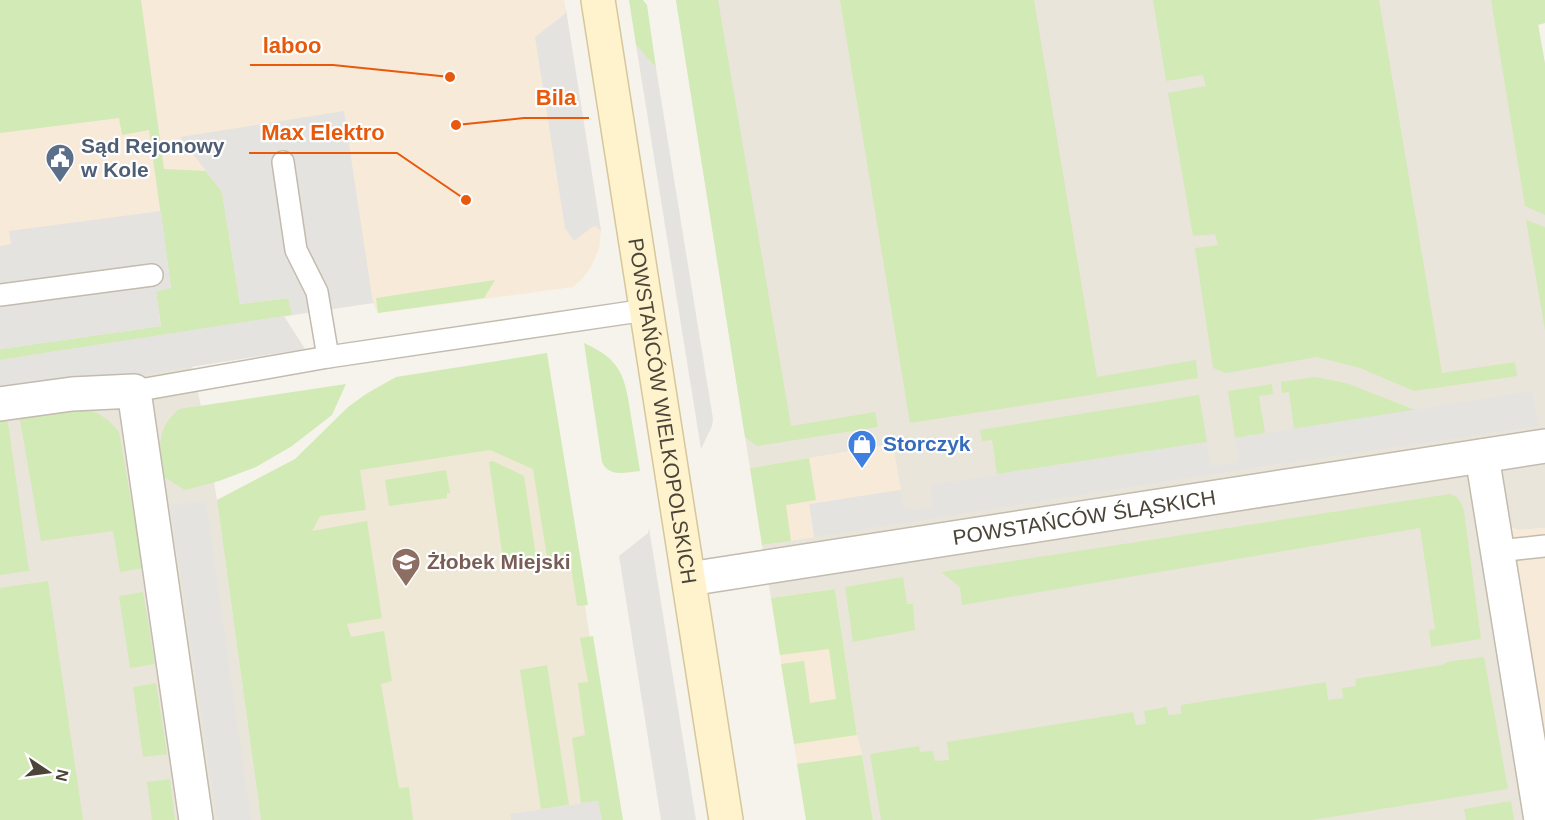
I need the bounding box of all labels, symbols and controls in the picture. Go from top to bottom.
callout: laboo [250,25,333,65]
text: laboo [263,33,321,58]
callout: Bila [524,78,589,118]
text: Bila [536,85,577,110]
callout: Max Elektro [249,113,397,153]
text: Max Elektro [261,120,385,145]
place label: Sąd Rejonowy w Kole [80,134,225,181]
public building icon: Sąd Rejonowy w Kole [44,142,76,184]
street label: POWSTAŃCÓW WIELKOPOLSKICH [624,236,701,586]
shop icon: Storczyk [846,428,878,470]
place label: Storczyk [883,432,971,455]
street label: POWSTAŃCÓW ŚLĄSKICH [951,485,1217,549]
school or university icon: Żłobek Miejski [390,546,422,588]
place label: Żłobek Miejski [427,550,571,573]
north arrow [18,742,78,802]
text: N [53,768,72,783]

